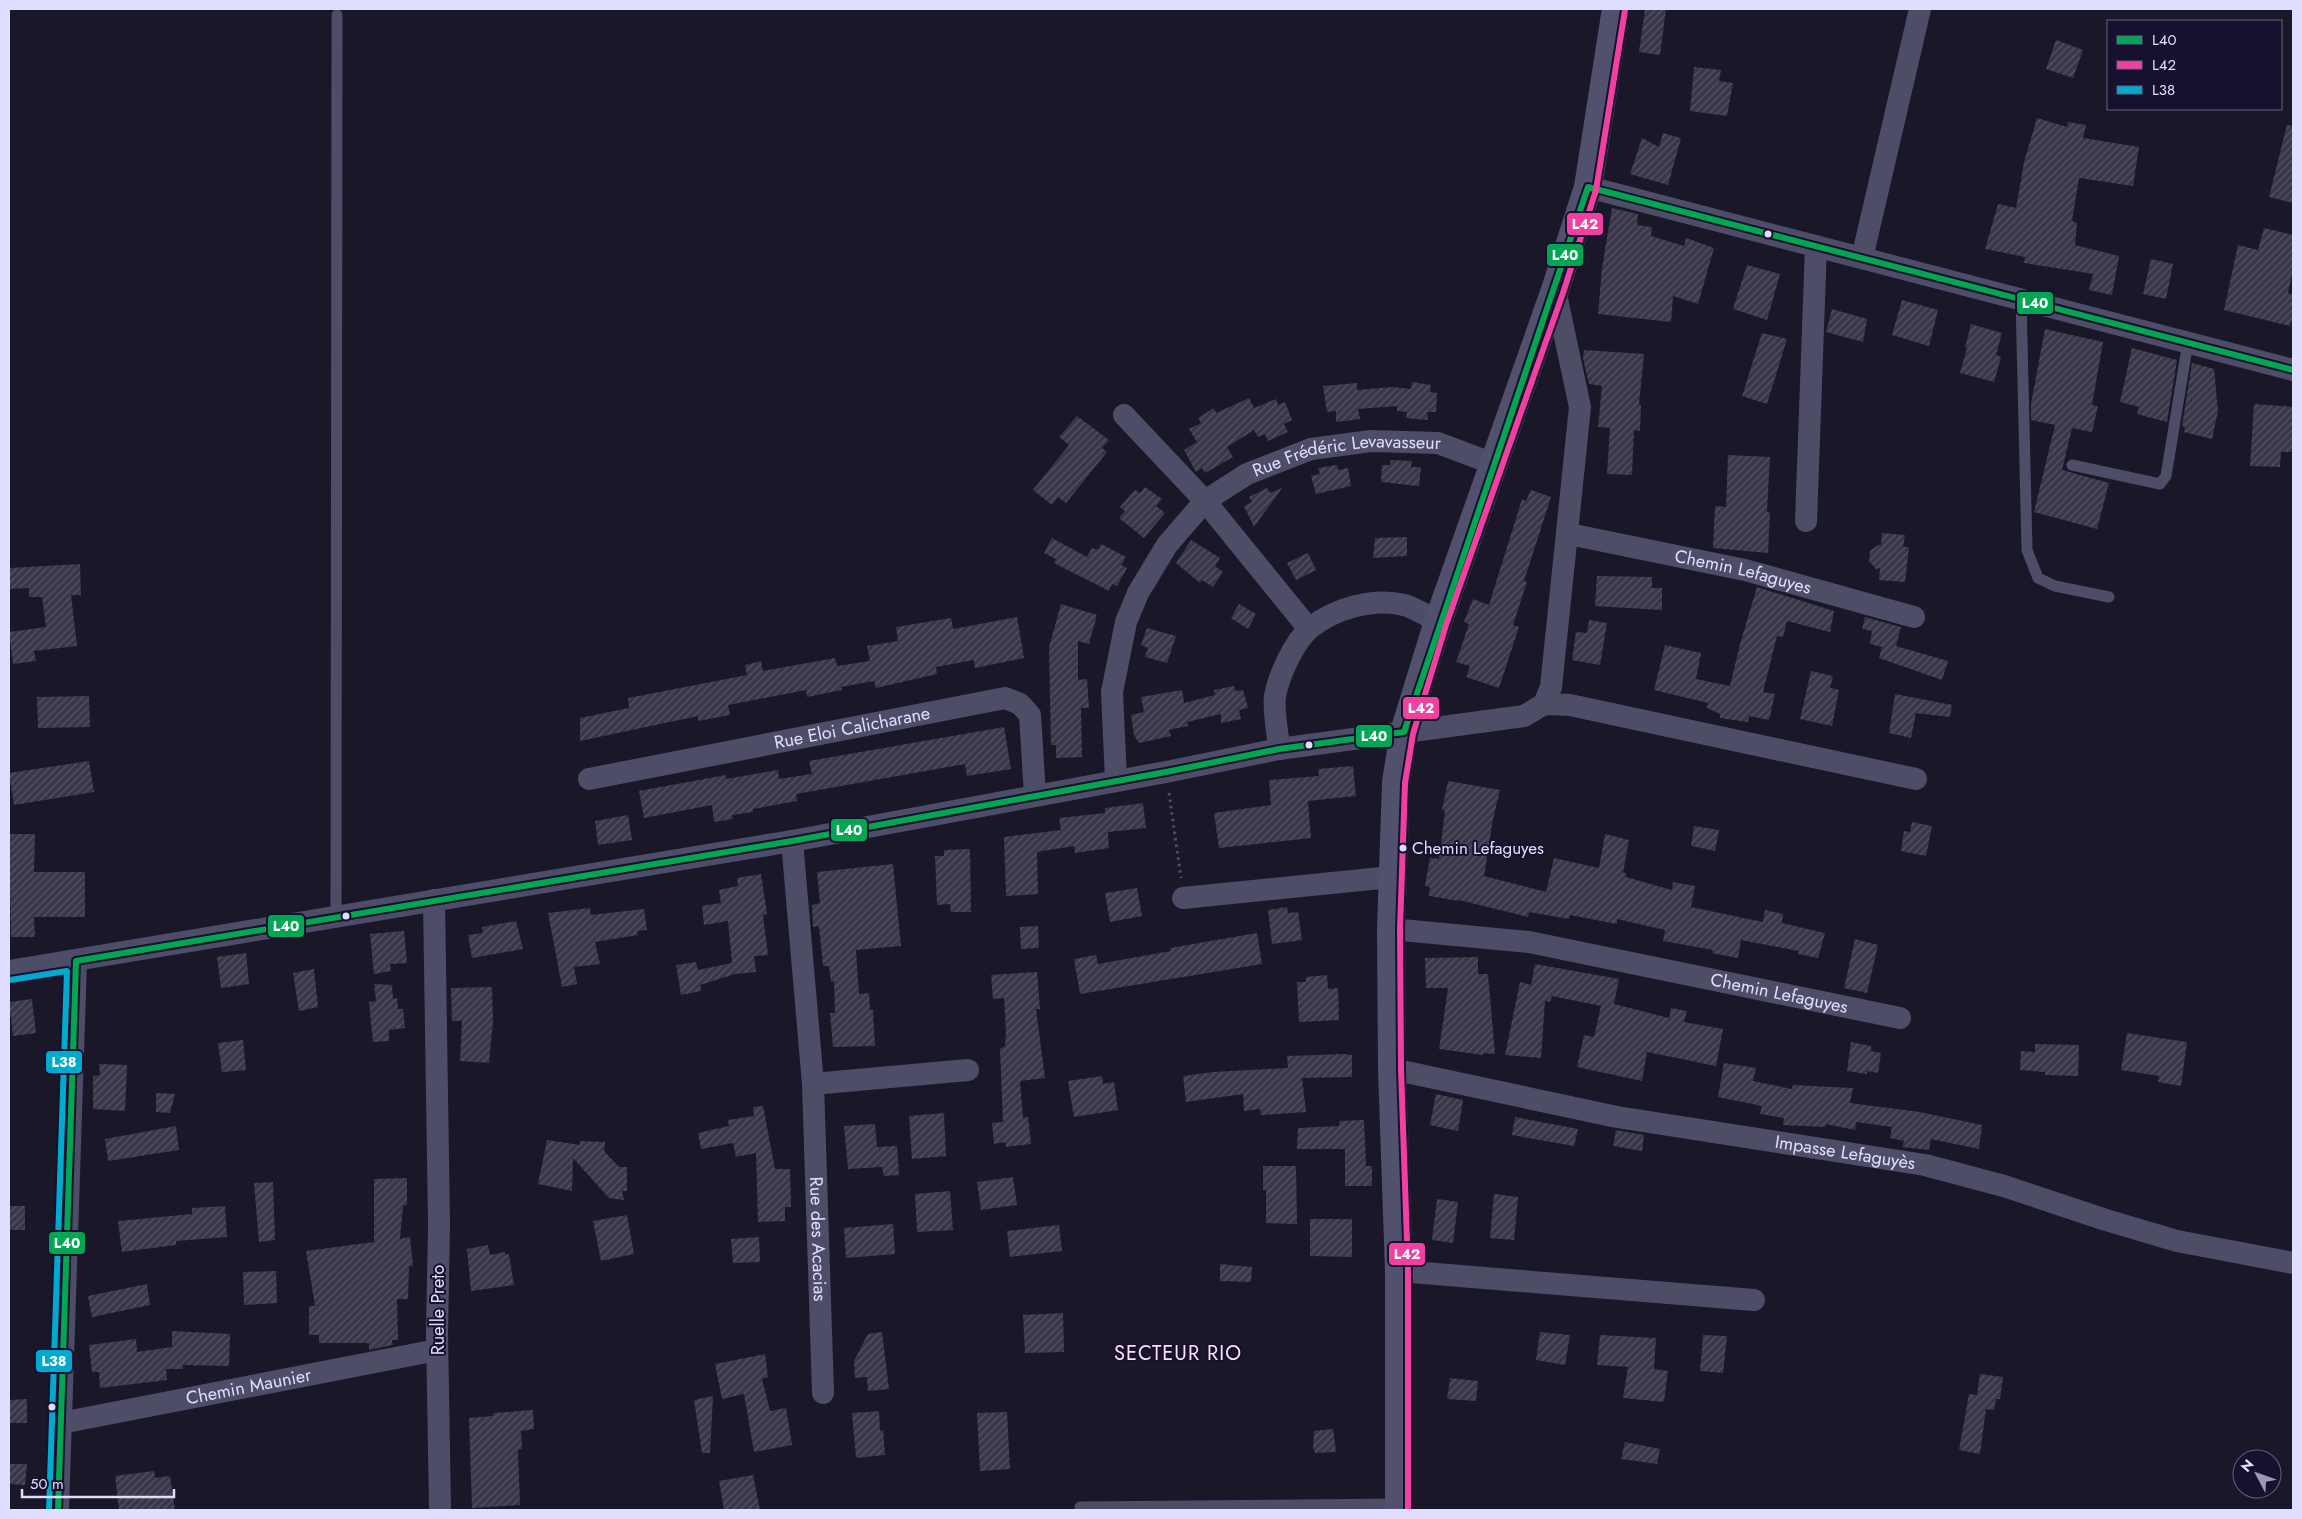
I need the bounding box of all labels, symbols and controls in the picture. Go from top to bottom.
legend [2107,20,2282,110]
text: L40 [2152,29,2177,51]
text: L42 [2152,54,2176,76]
text: L38 [2152,79,2175,101]
line badge: L42 [1566,212,1604,236]
text: L42 [1572,214,1598,234]
unlabelled marker [1763,229,1773,239]
line badge: L40 [1546,243,1584,267]
text: L40 [1552,245,1578,265]
line badge: L40 [2016,291,2054,315]
text: L40 [2022,293,2048,313]
street label: Rue Frédéric Levavasseur [1249,428,1442,484]
street label: Chemin Lefaguyes [1672,543,1814,601]
line badge: L42 [1402,696,1440,720]
text: L42 [1408,698,1434,718]
street label: Rue Eloi Calicharane [772,700,932,756]
line badge: L40 [1355,724,1393,748]
text: L40 [1361,726,1387,746]
unlabelled marker [1304,740,1314,750]
line badge: L40 [830,818,868,842]
text: L40 [836,820,862,840]
place label: Chemin Lefaguyes [1412,836,1544,860]
marker: Chemin Lefaguyes [1398,843,1408,853]
unlabelled marker [341,911,351,921]
line badge: L40 [267,914,305,938]
text: L40 [273,916,299,936]
street label: Chemin Lefaguyes [1708,966,1850,1020]
line badge: L38 [45,1050,83,1074]
text: L38 [52,1052,77,1072]
street label: Impasse Lefaguyès [1773,1129,1917,1176]
street label: Rue des Acacias [803,1176,833,1302]
line badge: L40 [48,1231,86,1255]
text: L40 [54,1233,80,1253]
line badge: L42 [1388,1242,1426,1266]
text: L42 [1394,1244,1420,1264]
street label: Ruelle Preto [425,1265,451,1355]
district label: SECTEUR RIO [1114,1339,1242,1368]
line badge: L38 [35,1349,73,1373]
text: L38 [42,1351,67,1371]
street label: Chemin Maunier [184,1362,314,1411]
unlabelled marker [47,1402,57,1412]
north arrow [2232,1449,2282,1499]
text: N [2236,1455,2258,1476]
scale bar [22,1466,175,1498]
text: 50 m [30,1473,64,1495]

